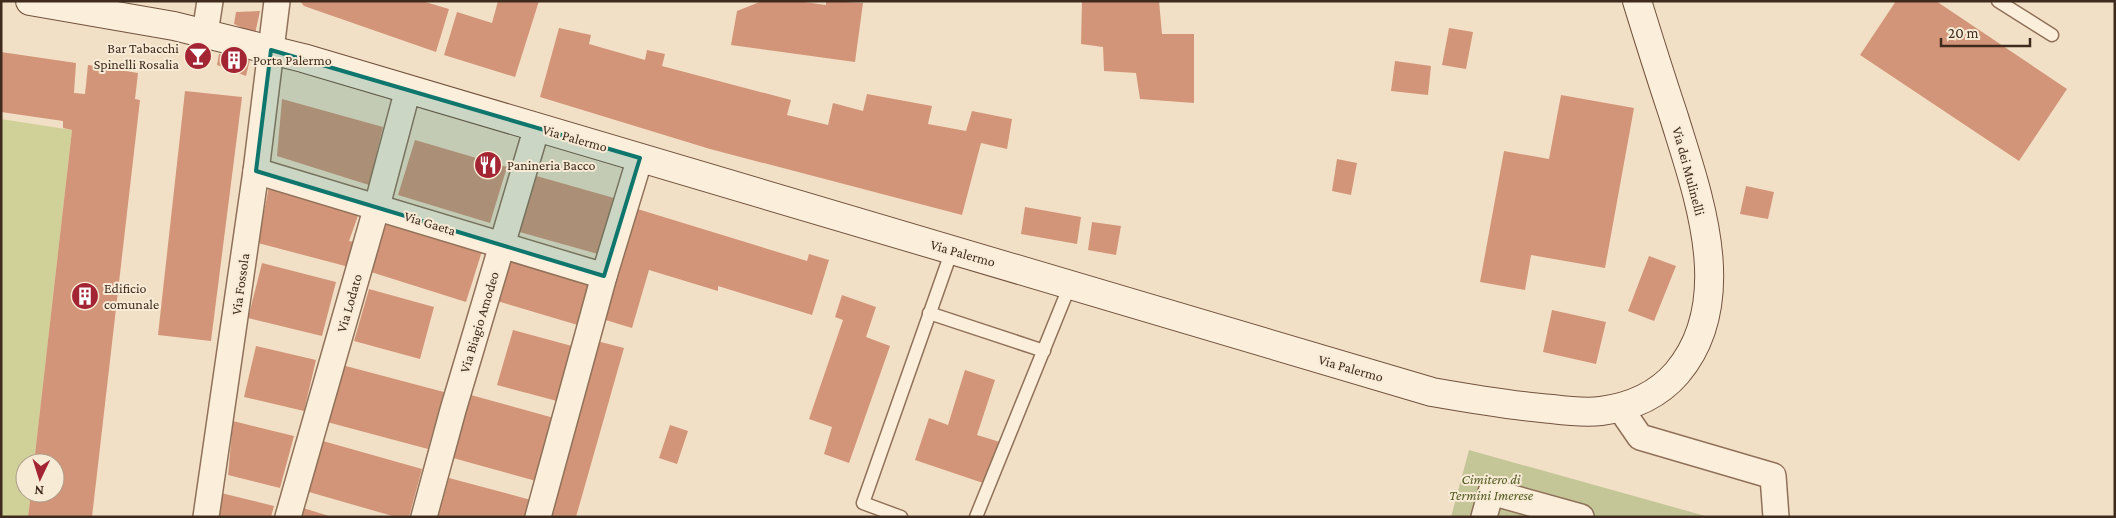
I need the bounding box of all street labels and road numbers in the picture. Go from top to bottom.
street label: Via Palermo [541,121,609,155]
street label: Via dei Mulinelli [1669,125,1709,218]
street label: Via Gaeta [402,208,458,239]
street label: Via Palermo [929,236,997,270]
street label: Via Fossola [228,252,252,316]
street label: Via Biagio Amodeo [456,269,502,375]
street label: Via Lodato [333,272,365,334]
street label: Via Palermo [1317,351,1385,385]

